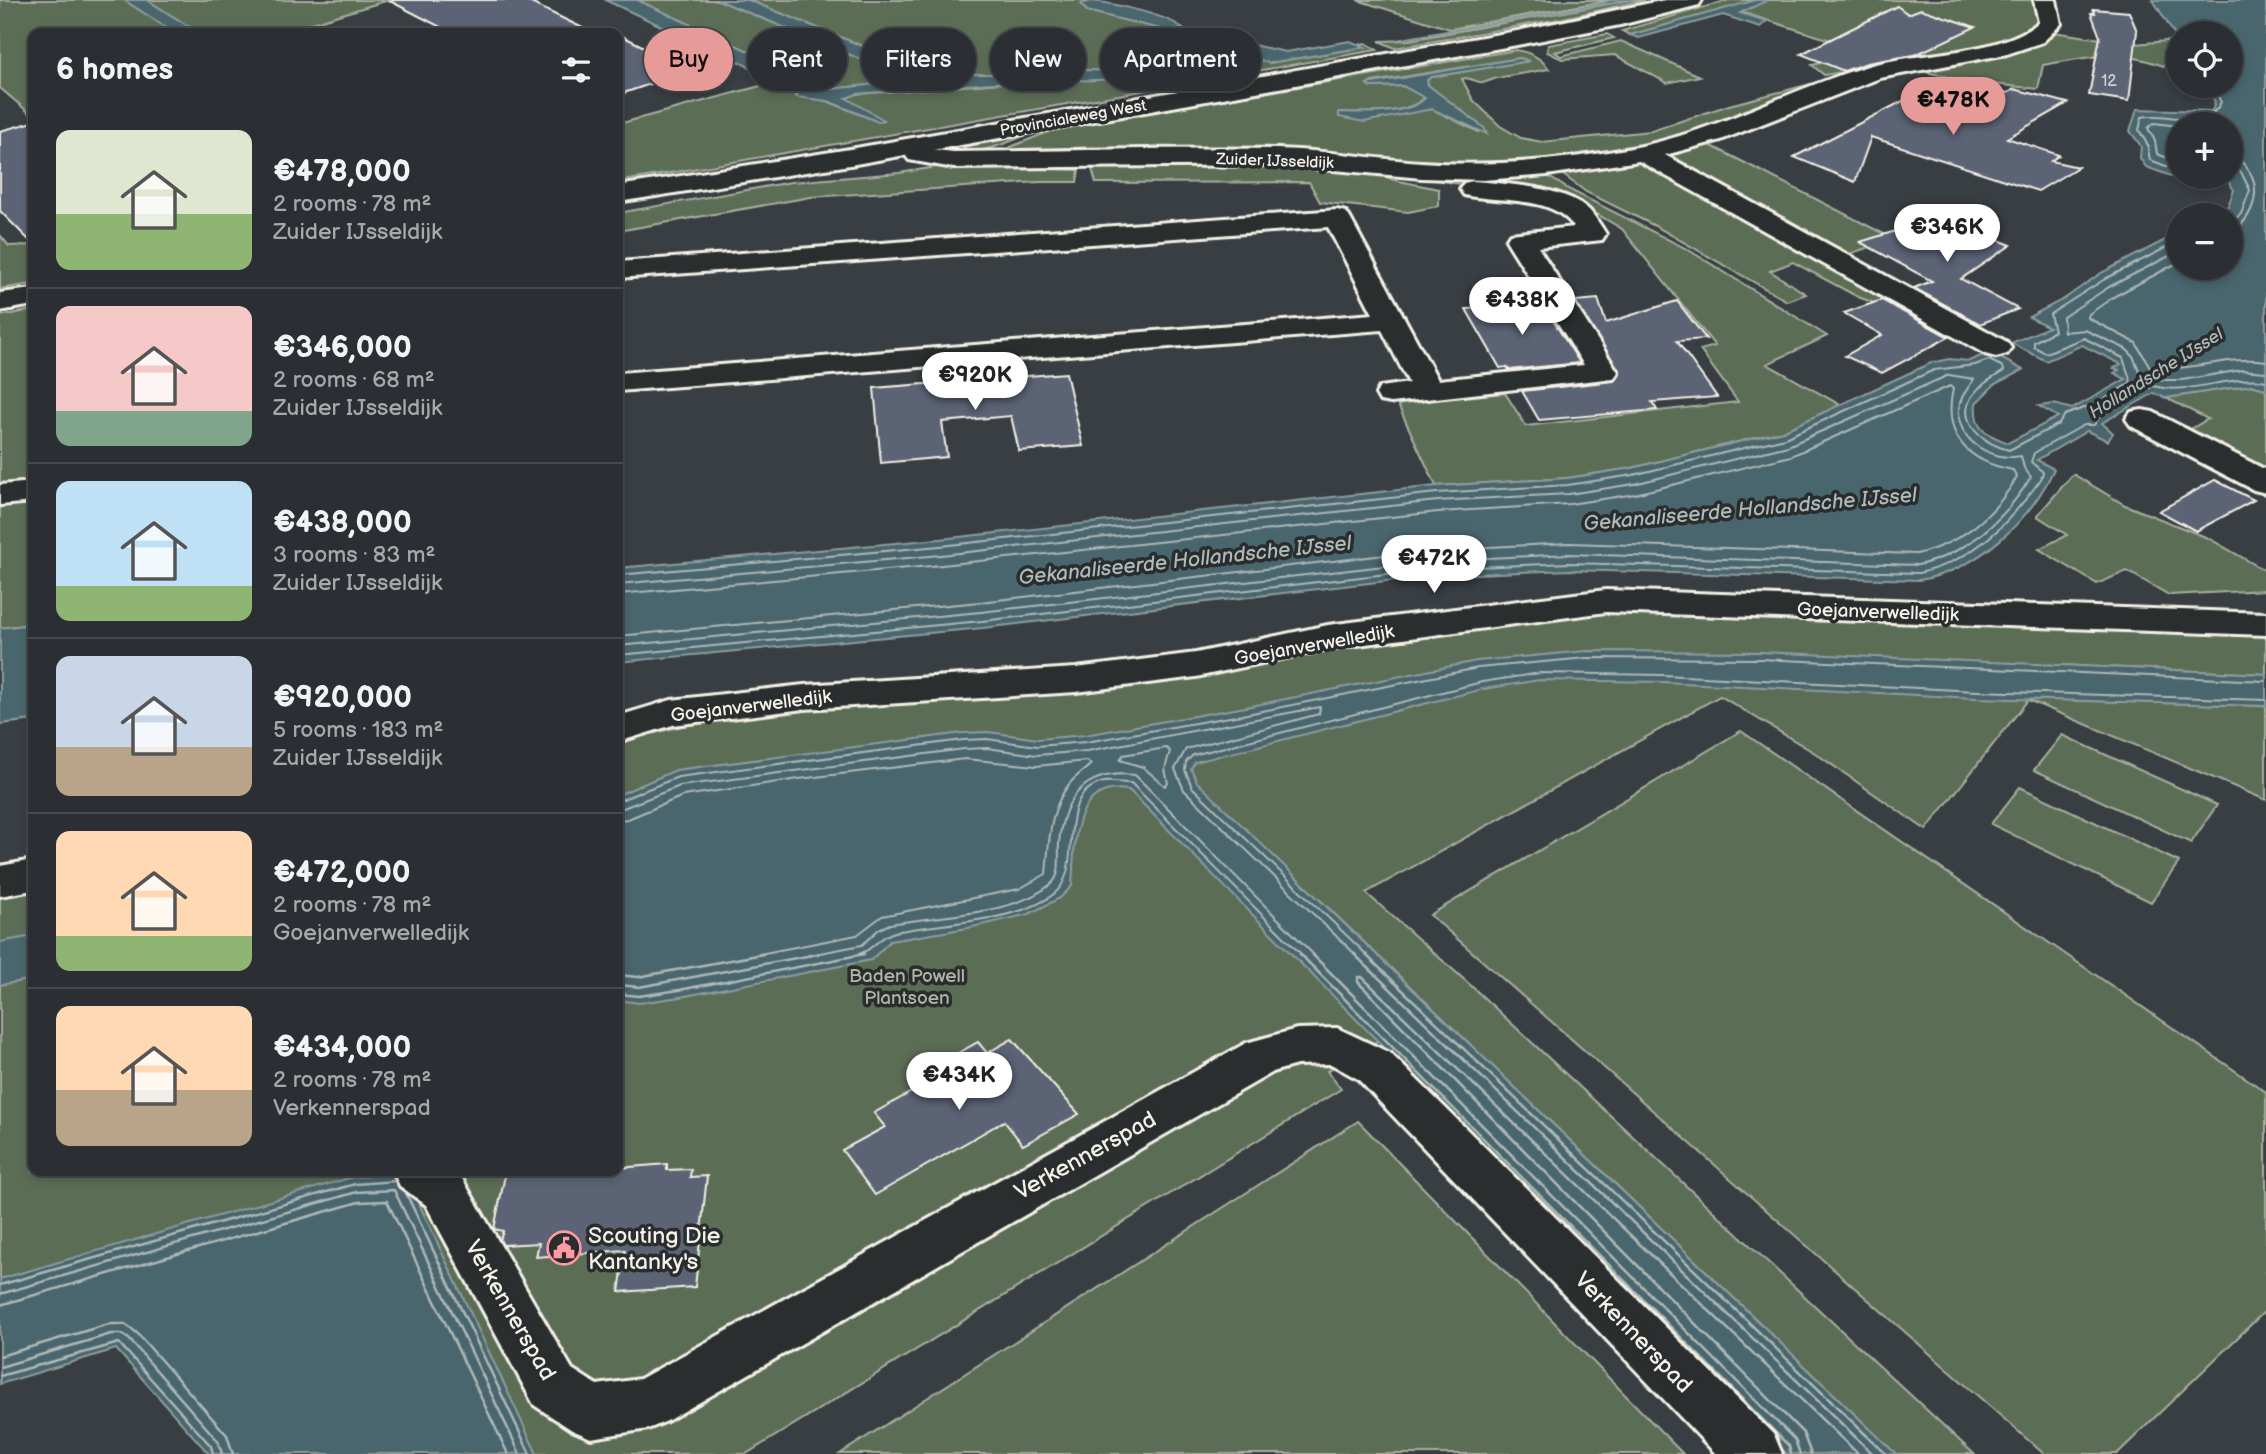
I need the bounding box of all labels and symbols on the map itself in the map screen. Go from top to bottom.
house number: 12 [2101,72,2117,91]
pin: €478K [1904,78,2002,137]
street label: Provincialeweg West [999,96,1148,141]
street label: Zuider IJsseldijk [1215,150,1334,173]
pin: €346K [1898,204,1996,264]
pin: €438K [1473,278,1571,337]
water label: Hollandsche IJssel [2085,323,2228,423]
pin: €920K [926,352,1024,412]
water label: Gekanaliseerde Hollandsche IJssel [1582,482,1919,537]
water label: Gekanaliseerde Hollandsche IJssel [1017,530,1354,590]
pin: €472K [1385,536,1483,595]
street label: Goejanverwelledijk [1797,598,1960,627]
street label: Goejanverwelledijk [1232,620,1397,671]
street label: Goejanverwelledijk [669,685,834,728]
park label: Baden Powell Plantsoen [849,965,965,1010]
pin: €434K [910,1052,1008,1112]
street label: Verkennerspad [1010,1105,1161,1206]
place label: Scouting Die Kantanky's [588,1222,720,1276]
public building icon: Scouting Die Kantanky's [545,1229,583,1267]
street label: Verkennerspad [459,1235,562,1386]
street label: Verkennerspad [1568,1266,1698,1399]

